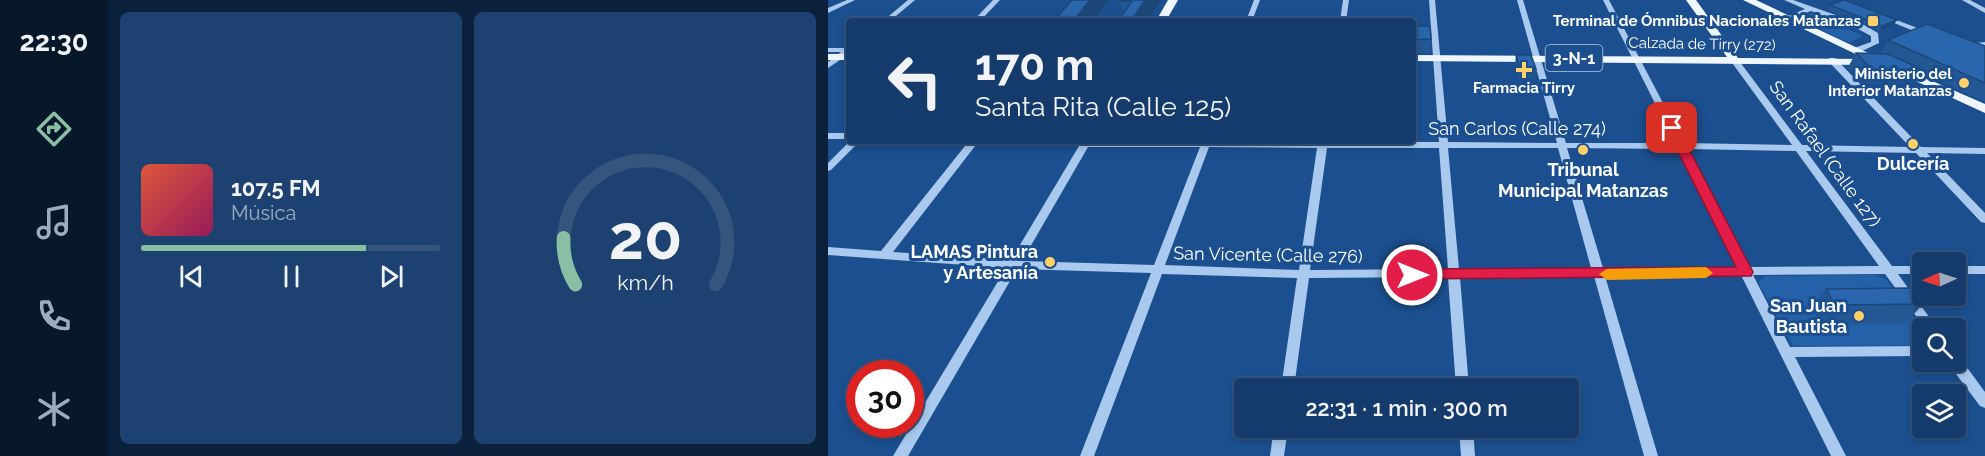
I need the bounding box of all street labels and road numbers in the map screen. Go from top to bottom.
street label: Calzada de Tirry (272) [1628,34,1776,54]
road number: 3-N-1 [1546,45,1602,71]
street label: San Rafael (Calle 127) [1765,77,1886,231]
street label: San Carlos (Calle 274) [1428,118,1606,139]
street label: San Vicente (Calle 276) [1173,242,1363,267]

